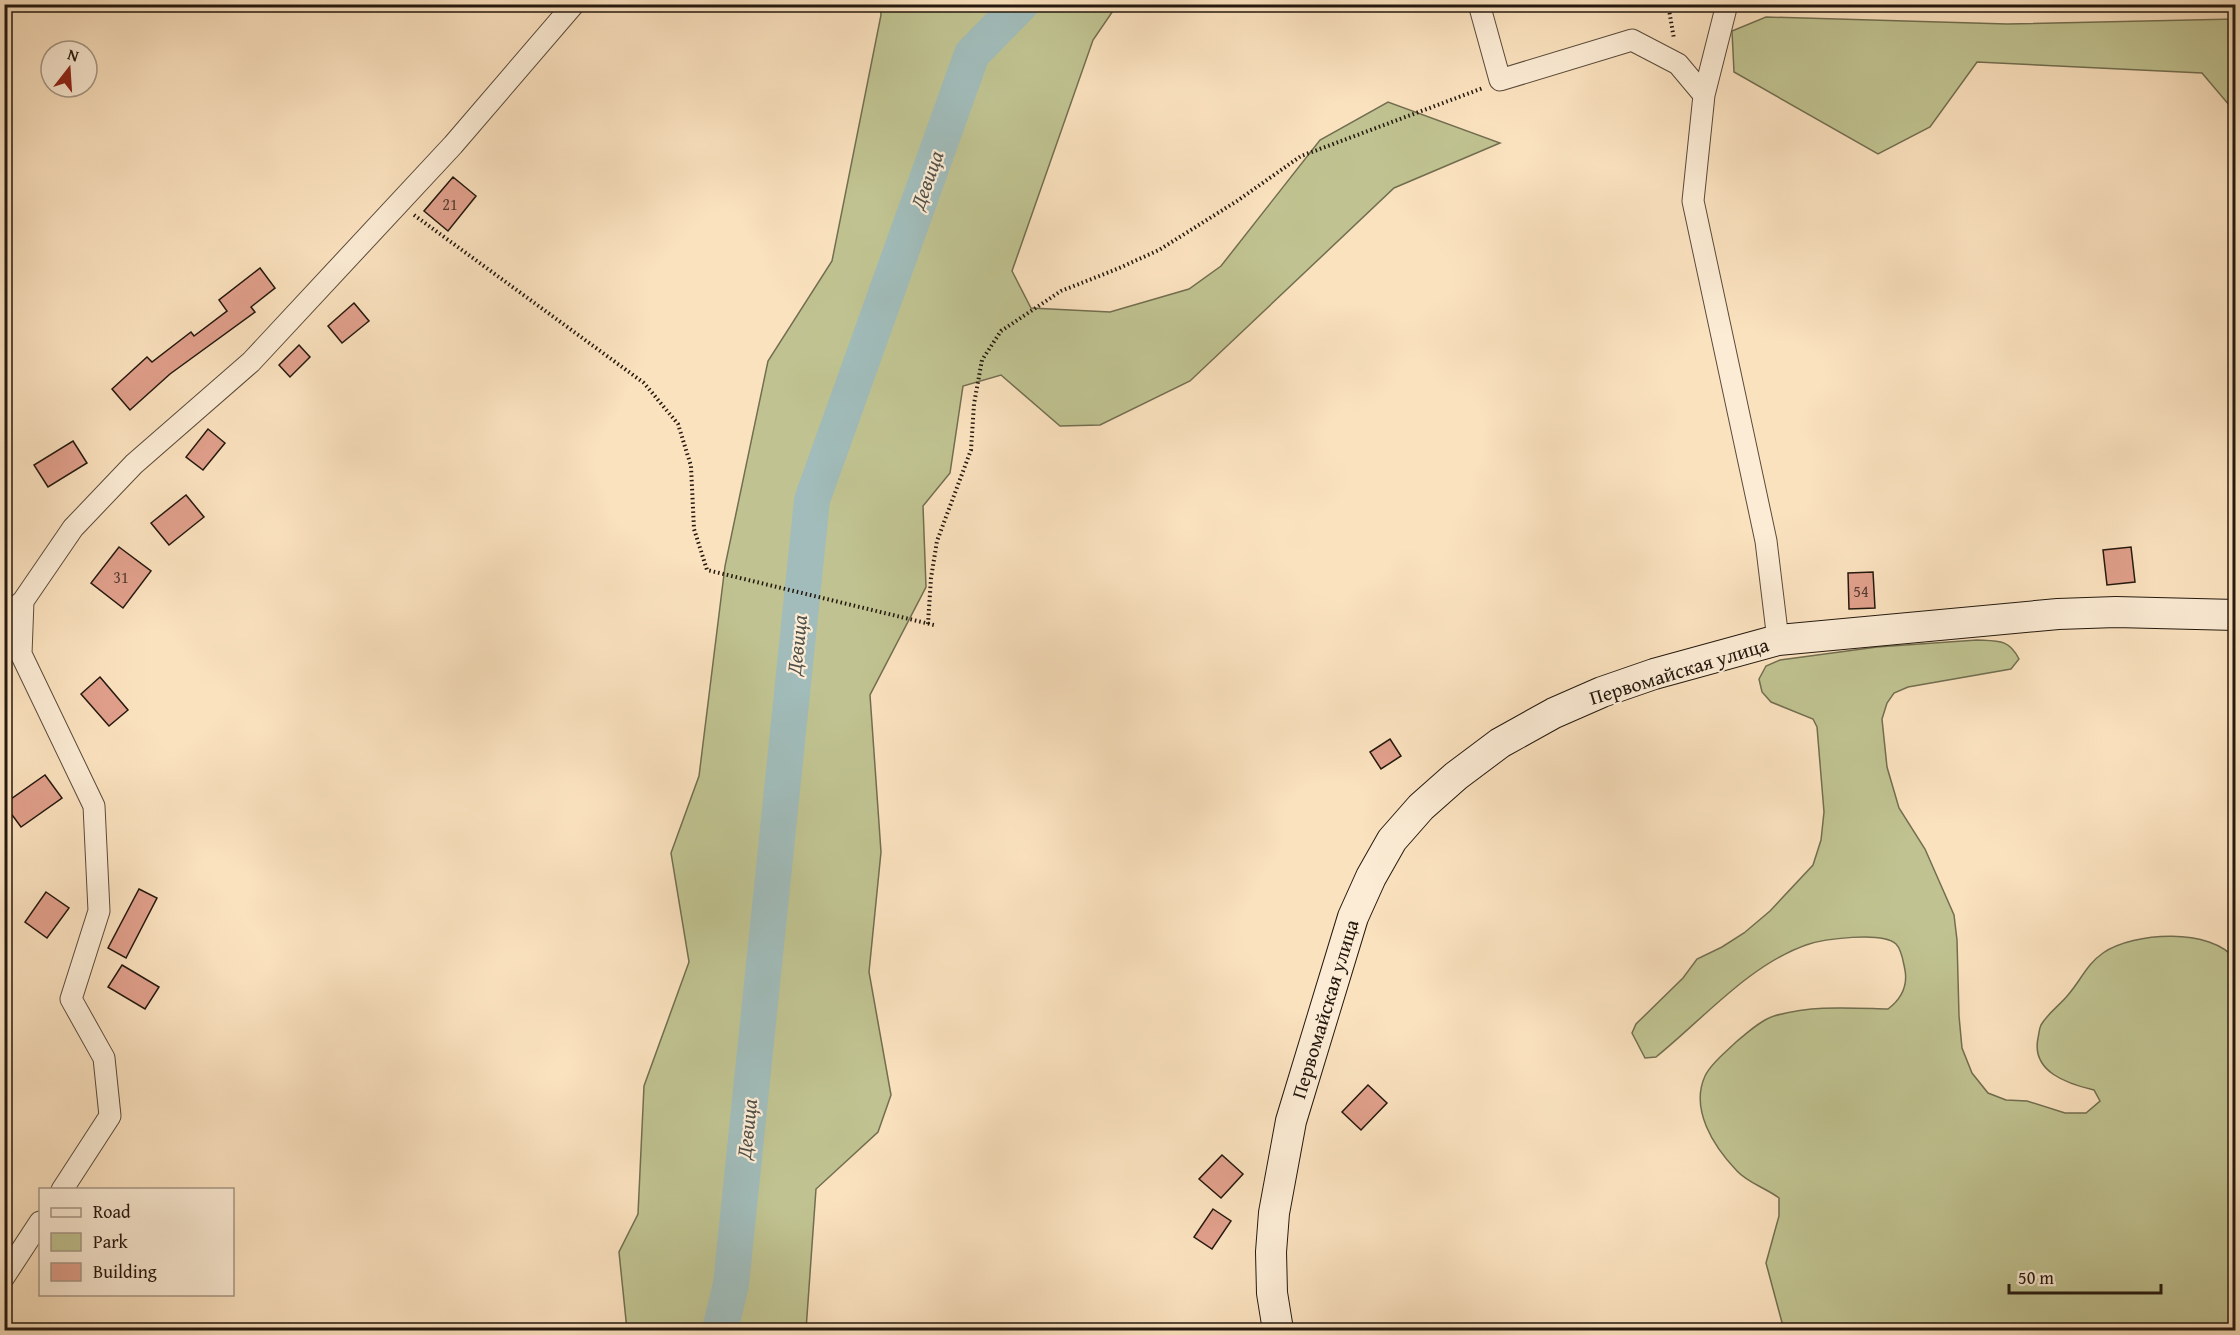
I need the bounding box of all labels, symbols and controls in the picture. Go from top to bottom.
north arrow [39,39,99,99]
text: N [65,42,82,68]
water label: Девица [901,146,952,215]
house number: 21 [442,192,458,216]
house number: 31 [113,565,129,589]
house number: 54 [1853,579,1869,603]
water label: Девица [778,613,815,678]
street label: Первомайская улица [1586,629,1773,712]
street label: Первомайская улица [1283,915,1366,1102]
water label: Девица [728,1097,765,1162]
legend [39,1188,234,1296]
text: Road [93,1198,131,1225]
text: Park [93,1228,129,1255]
scale bar [2009,1257,2160,1295]
text: Building [93,1258,157,1285]
text: 50 m [2018,1264,2054,1291]

